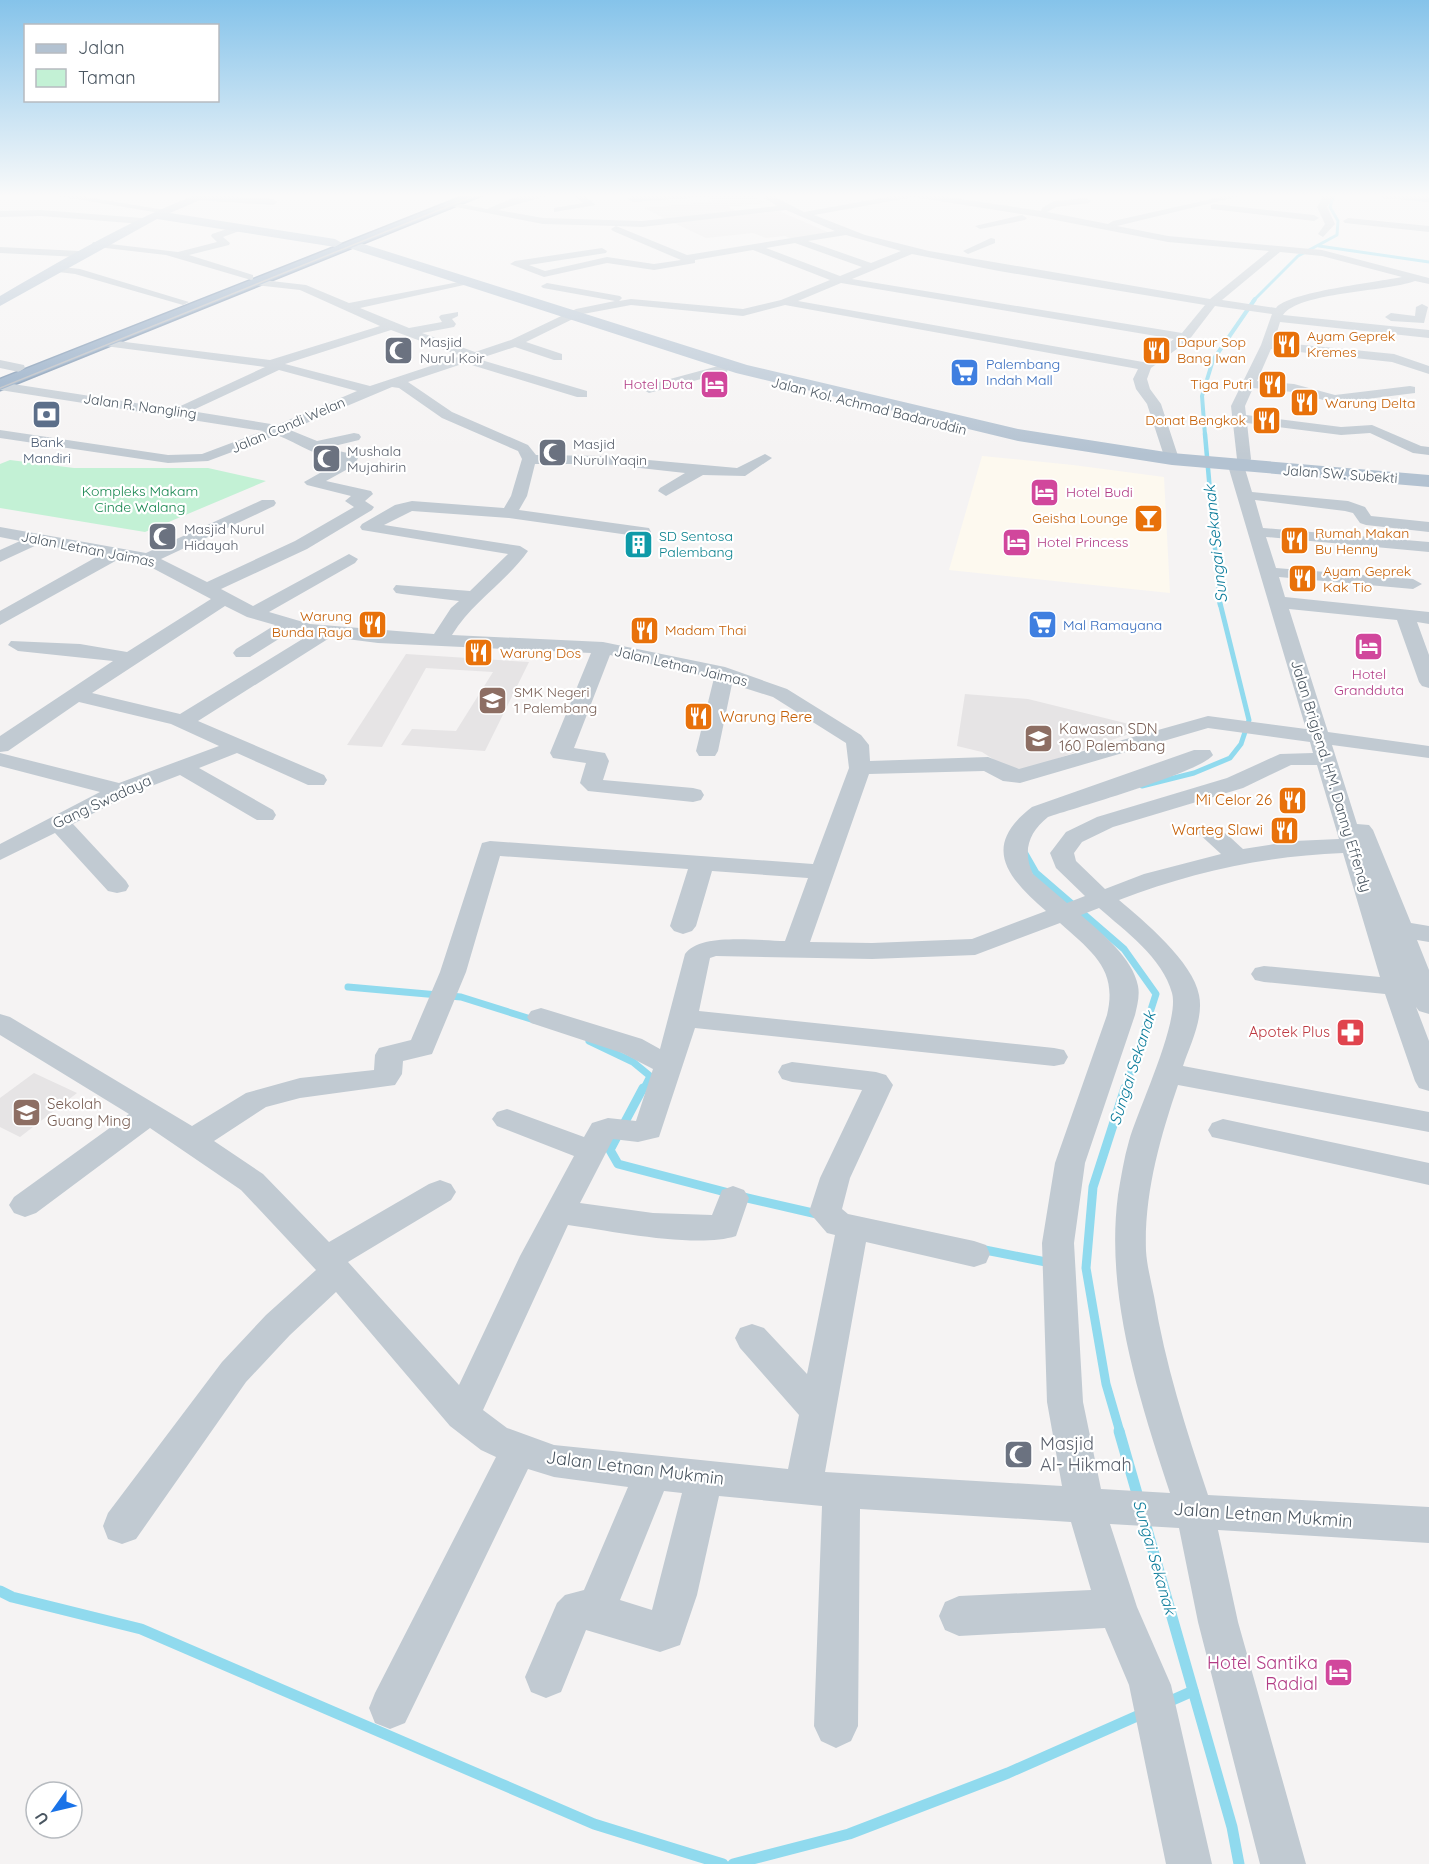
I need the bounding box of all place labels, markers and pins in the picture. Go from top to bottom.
place label: Ayam Geprek Kremes [1307,327,1395,361]
restaurant icon: Ayam Geprek Kremes [1270,328,1302,360]
place label: Masjid Nurul Koir [420,333,485,367]
place label: Dapur Sop Bang Iwan [1177,333,1246,367]
mosque icon: Masjid Nurul Koir [383,334,415,366]
restaurant icon: Dapur Sop Bang Iwan [1140,334,1172,366]
place label: Palembang Indah Mall [986,355,1060,389]
supermarket icon: Palembang Indah Mall [949,356,981,388]
hotel icon: Hotel Duta [698,368,730,400]
restaurant icon: Tiga Putri [1257,368,1289,400]
place label: Hotel Duta [624,375,693,393]
place label: Tiga Putri [1190,375,1252,393]
restaurant icon: Warung Delta [1288,387,1320,419]
place label: Warung Delta [1325,394,1415,412]
bank icon: Bank Mandiri [31,399,63,431]
restaurant icon: Donat Bengkok [1251,404,1283,436]
place label: Donat Bengkok [1145,411,1246,429]
place label: Bank Mandiri [23,433,71,467]
place label: Masjid Nurul Yaqin [573,435,647,469]
mosque icon: Masjid Nurul Yaqin [536,436,568,468]
place label: Mushala Mujahirin [347,442,406,476]
mosque icon: Mushala Mujahirin [310,443,342,475]
hotel icon: Hotel Budi [1029,476,1061,508]
place label: Hotel Budi [1066,483,1133,501]
bar icon: Geisha Lounge [1133,502,1165,534]
place label: Geisha Lounge [1032,509,1128,527]
place label: Masjid Nurul Hidayah [184,520,264,554]
mosque icon: Masjid Nurul Hidayah [147,521,179,553]
place label: Rumah Makan Bu Henny [1315,524,1409,558]
restaurant icon: Rumah Makan Bu Henny [1278,525,1310,557]
hotel icon: Hotel Princess [1000,526,1032,558]
place label: SD Sentosa Palembang [659,527,733,561]
building icon: SD Sentosa Palembang [622,528,654,560]
place label: Hotel Princess [1037,533,1128,551]
place label: Ayam Geprek Kak Tio [1323,562,1411,596]
restaurant icon: Ayam Geprek Kak Tio [1286,563,1318,595]
place label: Warung Bunda Raya [272,607,352,641]
restaurant icon: Warung Bunda Raya [357,608,389,640]
supermarket icon: Mal Ramayana [1026,609,1058,641]
restaurant icon: Madam Thai [628,614,660,646]
place label: Mal Ramayana [1063,616,1162,634]
place label: Madam Thai [665,621,747,639]
hotel icon: Hotel Grandduta [1353,631,1385,663]
restaurant icon: Warung Dos [463,637,495,669]
place label: Warung Dos [500,644,581,662]
place label: Hotel Grandduta [1334,665,1404,699]
place label: SMK Negeri 1 Palembang [514,683,597,717]
school or university icon: SMK Negeri 1 Palembang [477,684,509,716]
restaurant icon: Warung Rere [683,701,715,733]
place label: Warung Rere [720,707,812,726]
place label: Kawasan SDN 160 Palembang [1059,719,1165,755]
school or university icon: Kawasan SDN 160 Palembang [1022,722,1054,754]
restaurant icon: Mi Celor 26 [1277,784,1309,816]
place label: Mi Celor 26 [1195,790,1272,809]
restaurant icon: Warteg Slawi [1268,814,1300,846]
place label: Warteg Slawi [1172,820,1263,839]
pharmacy icon: Apotek Plus [1335,1016,1367,1048]
place label: Apotek Plus [1249,1022,1330,1041]
place label: Sekolah Guang Ming [47,1094,131,1130]
school or university icon: Sekolah Guang Ming [10,1097,42,1129]
place label: Masjid Al- Hikmah [1040,1432,1132,1476]
mosque icon: Masjid Al- Hikmah [1003,1438,1035,1470]
place label: Hotel Santika Radial [1207,1651,1318,1695]
hotel icon: Hotel Santika Radial [1323,1657,1355,1689]

